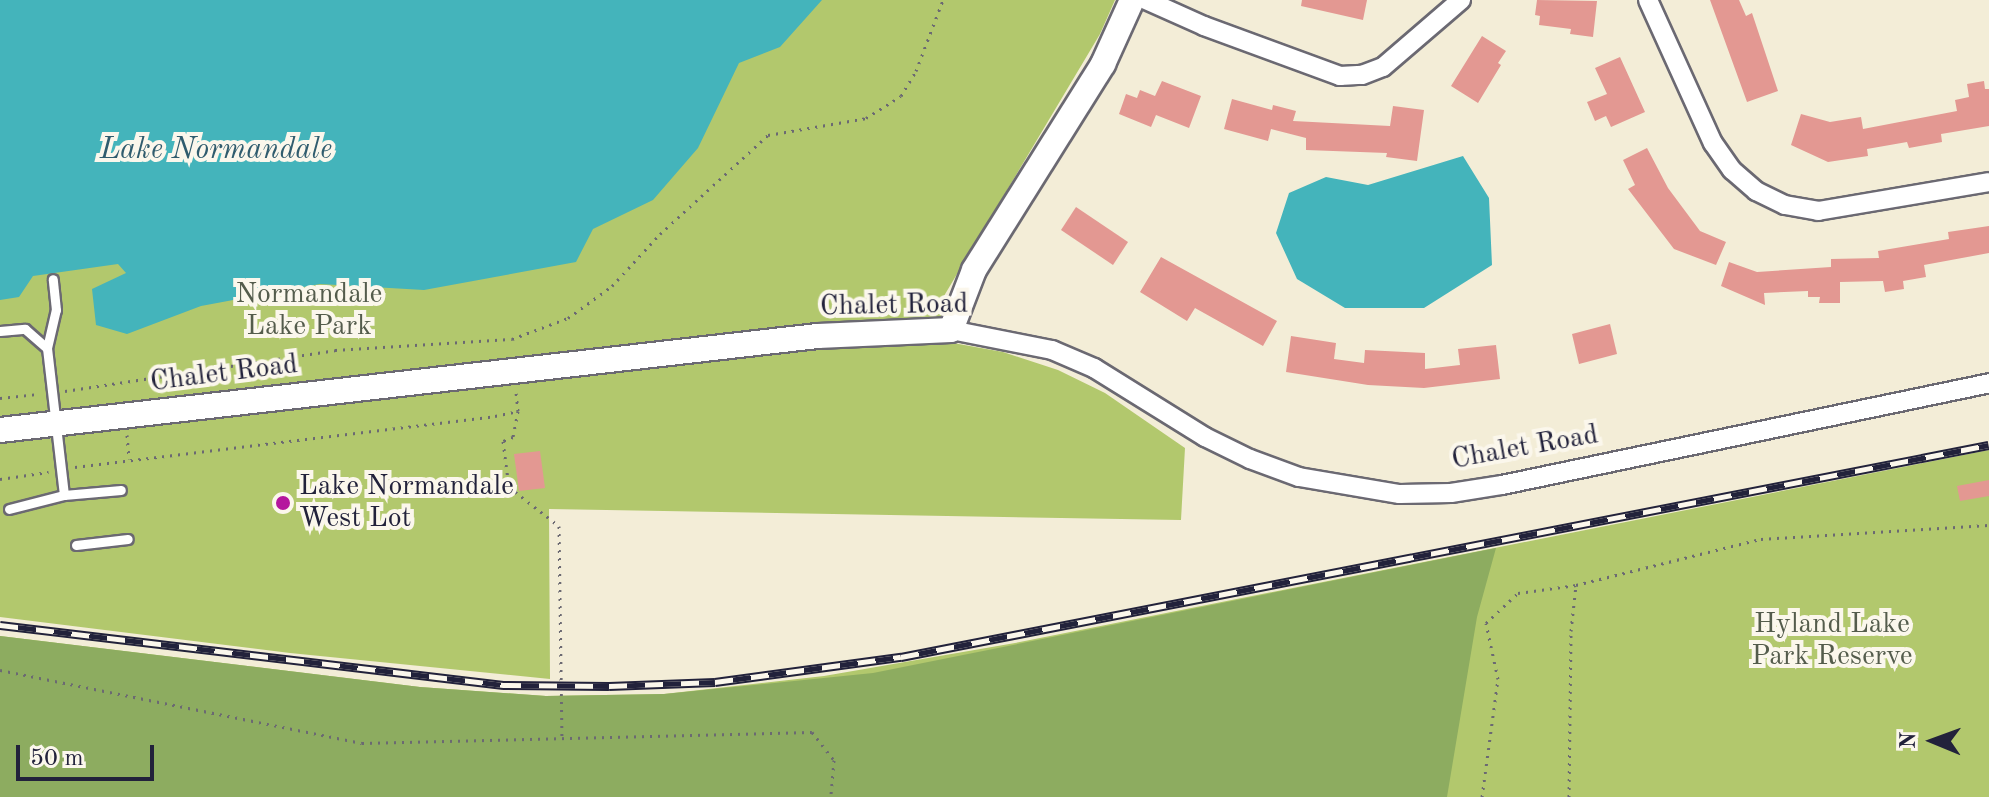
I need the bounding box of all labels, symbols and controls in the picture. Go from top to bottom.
water label: Lake Normandale [100,132,332,168]
park label: Normandale Lake Park [236,278,382,344]
street label: Chalet Road [820,288,968,324]
street label: Chalet Road [148,348,300,400]
street label: Chalet Road [1449,419,1601,477]
place label: Lake Normandale West Lot [299,470,514,536]
marker: Lake Normandale West Lot [274,494,292,512]
park label: Hyland Lake Park Reserve [1751,608,1913,674]
north arrow [1893,701,1973,781]
scale bar [20,729,158,779]
text: N [1898,732,1920,749]
text: 50 m [30,747,84,771]

